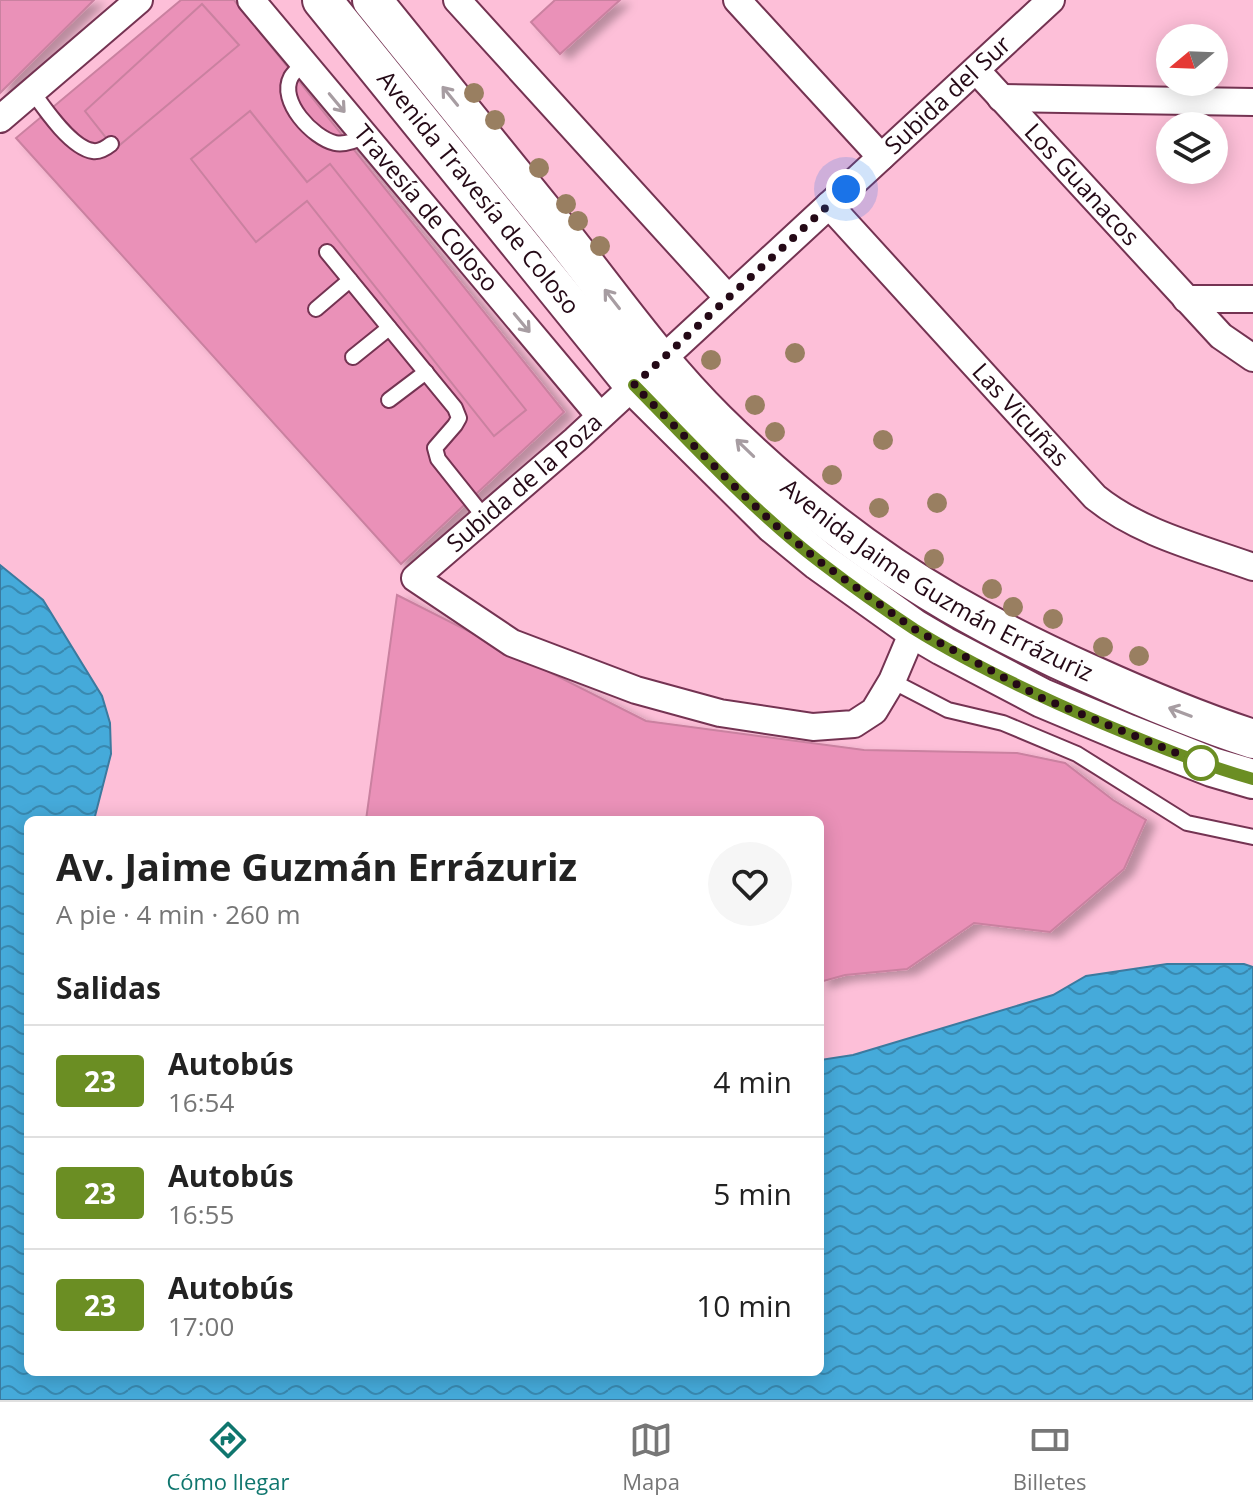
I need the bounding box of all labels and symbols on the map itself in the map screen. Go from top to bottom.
north arrow [1156,24,1228,96]
street label: Subida del Sur [877,27,1017,161]
street label: Avenida Travesía de Coloso [371,65,585,321]
one-way arrow [441,86,459,107]
one-way arrow [328,92,346,112]
street label: Los Guanacos [1018,115,1148,252]
street label: Travesía de Coloso [347,119,503,297]
your location [826,169,866,209]
one-way arrow [604,289,621,310]
one-way arrow [513,313,531,333]
street label: Las Vicuñas [966,355,1077,473]
street label: Subida de la Poza [439,405,609,559]
one-way arrow [735,439,755,458]
street label: Avenida Jaime Guzmán Errázuriz [774,470,1099,688]
one-way arrow [1168,704,1193,718]
unlabelled marker [1184,746,1218,780]

